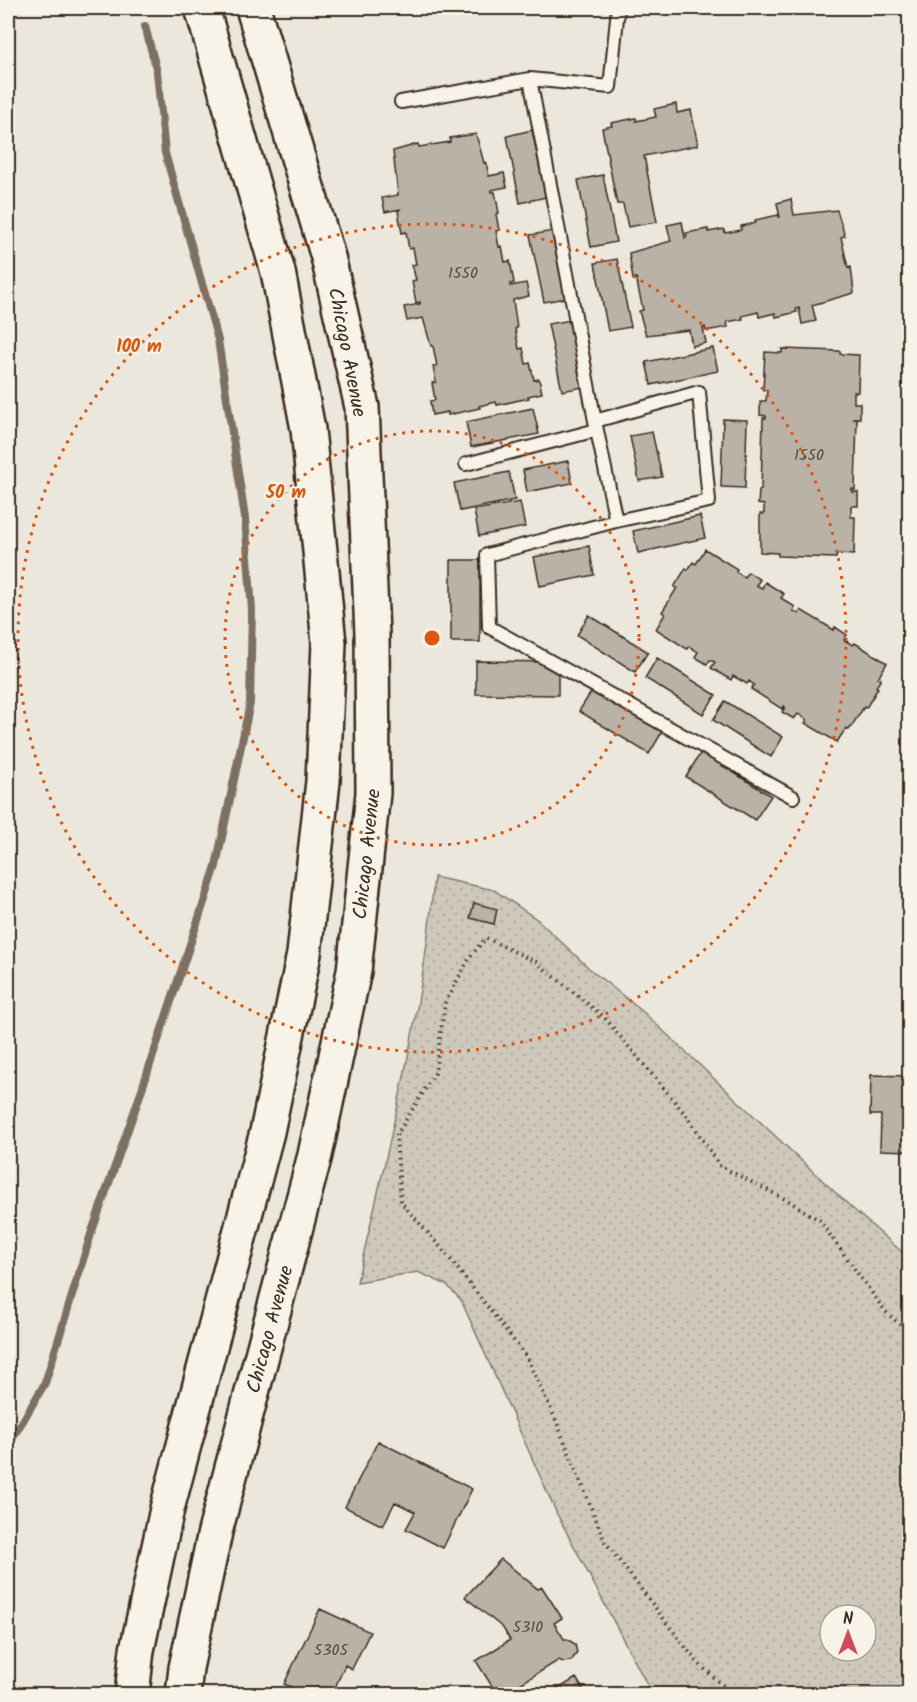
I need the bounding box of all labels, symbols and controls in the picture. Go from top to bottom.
house number: 1550 [448,261,478,286]
street label: Chicago Avenue [318,285,374,420]
text: 100 m [116,333,162,362]
house number: 1550 [794,443,824,468]
text: 50 m [265,479,306,508]
centre of rings [422,628,442,648]
street label: Chicago Avenue [345,787,391,921]
street label: Chicago Avenue [238,1262,303,1397]
north arrow [818,1603,878,1663]
text: N [843,1607,853,1632]
house number: 5310 [513,1615,543,1640]
house number: 5305 [314,1638,350,1663]

